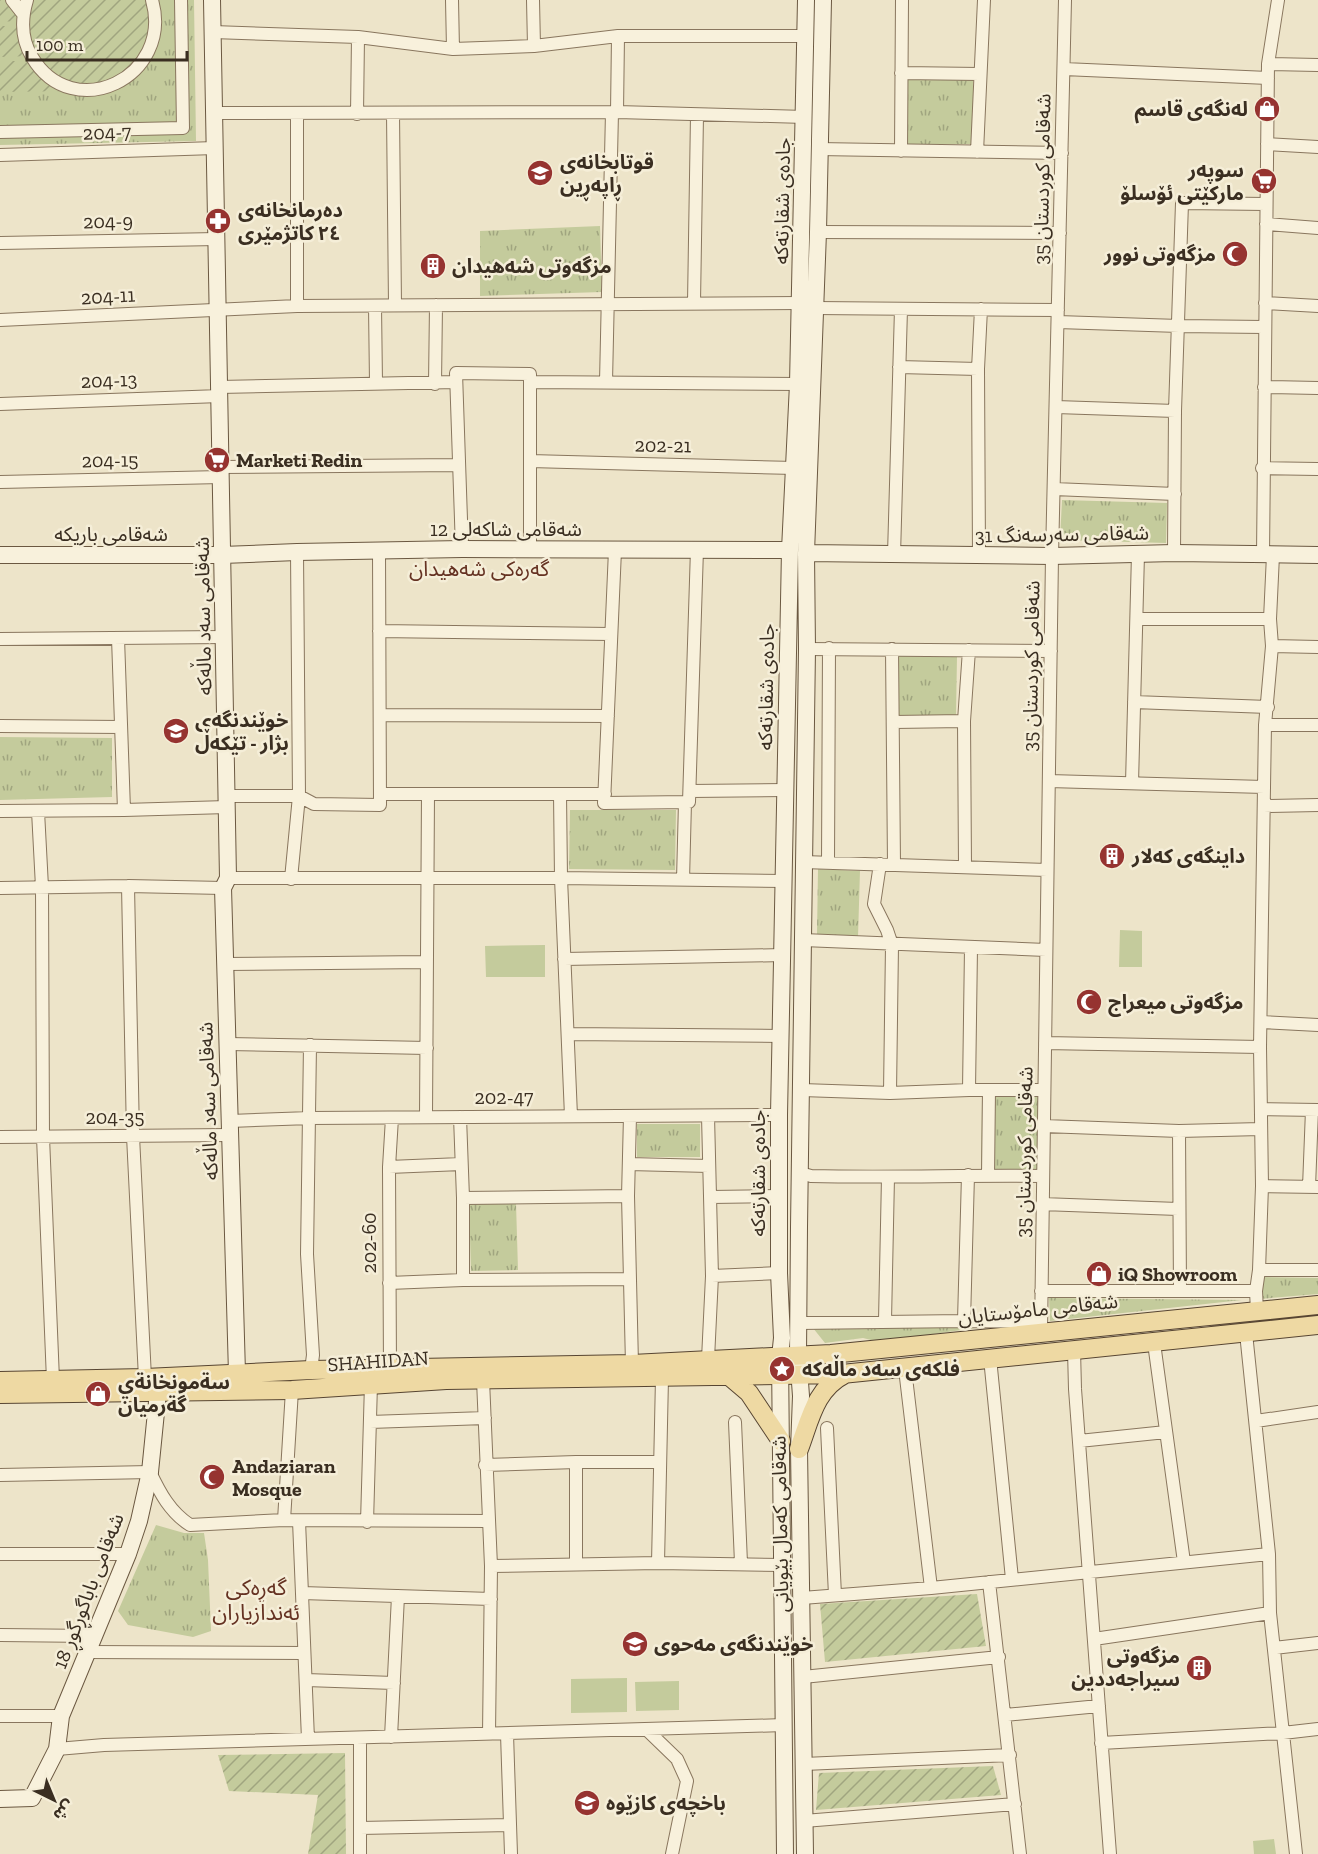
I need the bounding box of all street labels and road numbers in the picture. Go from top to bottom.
street label: شەقامی کوردستان 35 [1029,93,1055,265]
street label: 204-7 [82,119,132,145]
street label: جادەی شقارتەکە [769,137,795,265]
street label: 204-9 [83,209,133,233]
street label: 204-11 [80,283,136,309]
street label: 204-13 [80,367,138,393]
street label: 202-21 [634,433,692,457]
street label: 204-15 [81,448,139,472]
street label: شەقامی شاکەلی 12 [430,517,582,541]
street label: شەقامی سەرسەنگ 31 [975,520,1149,548]
street label: شەقامی باریکە [54,522,168,546]
street label: شەقامی سەد ماڵەکە [187,536,216,696]
street label: شەقامی کوردستان 35 [1018,580,1044,752]
street label: جادەی شقارتەکە [753,623,779,751]
street label: شەقامی سەد ماڵەکە [191,1021,223,1181]
street label: شەقامی کوردستان 35 [1011,1066,1037,1238]
street label: 202-47 [475,1085,534,1109]
street label: 204-35 [86,1105,144,1129]
street label: جادەی شقارتەکە [746,1110,770,1236]
street label: 202-60 [357,1212,381,1274]
street label: شەقامی مامۆستایان [957,1289,1119,1329]
street label: SHAHIDAN [327,1345,430,1377]
street label: شەقامی کەمال بێویانی [766,1435,794,1613]
street label: شەقامی باباگوڕگوڕ 18 [47,1510,134,1674]

